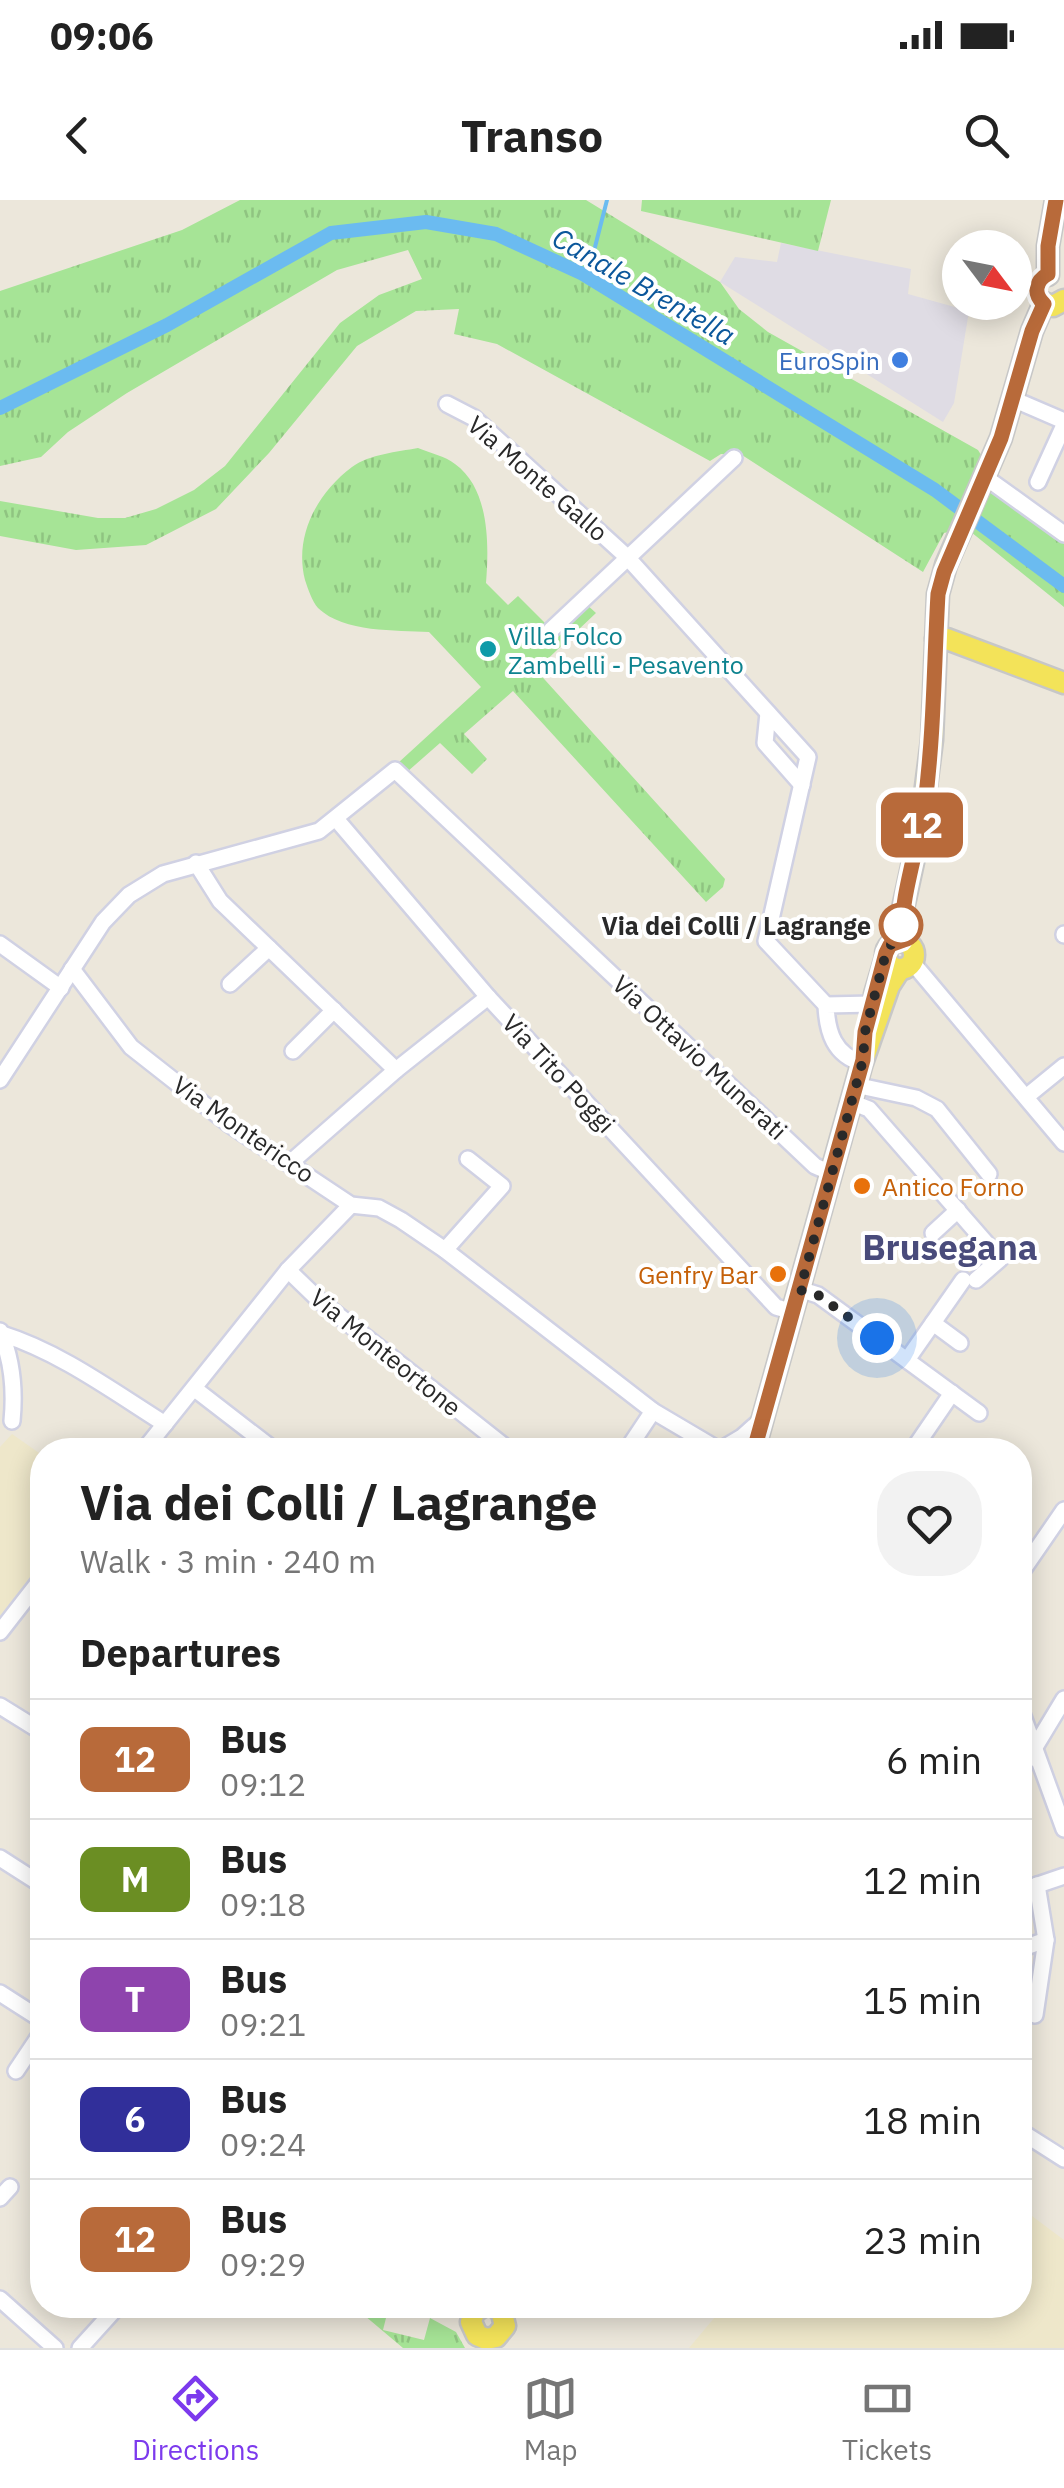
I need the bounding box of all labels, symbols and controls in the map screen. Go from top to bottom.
text: 09:06 [50,11,154,60]
text: Transo [461,106,603,164]
icon: back [50,108,105,163]
icon: search [959,108,1014,163]
water label: Canale Brentella [546,219,742,353]
north arrow [942,230,1032,320]
map controls [942,230,1032,320]
place label: EuroSpin [779,344,880,377]
marker: EuroSpin [889,349,911,371]
street label: Via Monte Gallo [461,408,615,548]
place label: Villa Folco Zambelli - Pesavento [508,619,744,681]
marker: Villa Folco Zambelli - Pesavento [477,638,499,660]
line badge: 12 [877,792,967,858]
text: 12 [901,802,943,848]
marker: Via dei Colli / Lagrange [880,904,922,946]
place label: Via dei Colli / Lagrange [601,909,871,942]
street label: Via Ottavio Munerati [606,967,794,1147]
street label: Via Tito Poggi [495,1006,623,1140]
street label: Via Montericco [167,1068,321,1190]
place label: Antico Forno [882,1170,1024,1203]
marker: Antico Forno [851,1175,873,1197]
district label: Brusegana [862,1224,1038,1270]
place label: Genfry Bar [638,1258,758,1291]
marker: Genfry Bar [767,1263,789,1285]
street label: Via Monteortone [304,1281,468,1423]
your location [852,1313,902,1363]
text: Via dei Colli / Lagrange [80,1471,598,1533]
button: heart [877,1471,982,1576]
text: Walk · 3 min · 240 m [80,1540,376,1582]
text: Departures [80,1628,281,1677]
text: Bus [220,1714,287,1763]
text: 6 min [886,1735,982,1784]
text: 12 [114,1736,156,1782]
text: 09:12 [220,1763,306,1805]
text: Bus [220,1834,287,1883]
text: 12 min [863,1855,982,1904]
text: M [121,1856,149,1902]
text: 09:18 [220,1883,306,1925]
text: Bus [220,1954,287,2003]
text: 15 min [863,1975,982,2024]
text: T [125,1976,145,2022]
text: 09:21 [220,2003,306,2045]
text: Bus [220,2074,287,2123]
text: 18 min [863,2095,982,2144]
text: 6 [124,2096,146,2142]
text: 09:24 [220,2123,306,2165]
text: Bus [220,2194,287,2243]
text: 23 min [863,2215,982,2264]
text: 12 [114,2216,156,2262]
text: 09:29 [220,2243,306,2285]
tab: Directions [132,2371,259,2468]
tab: Map [523,2371,578,2468]
tab: Tickets [842,2371,932,2468]

